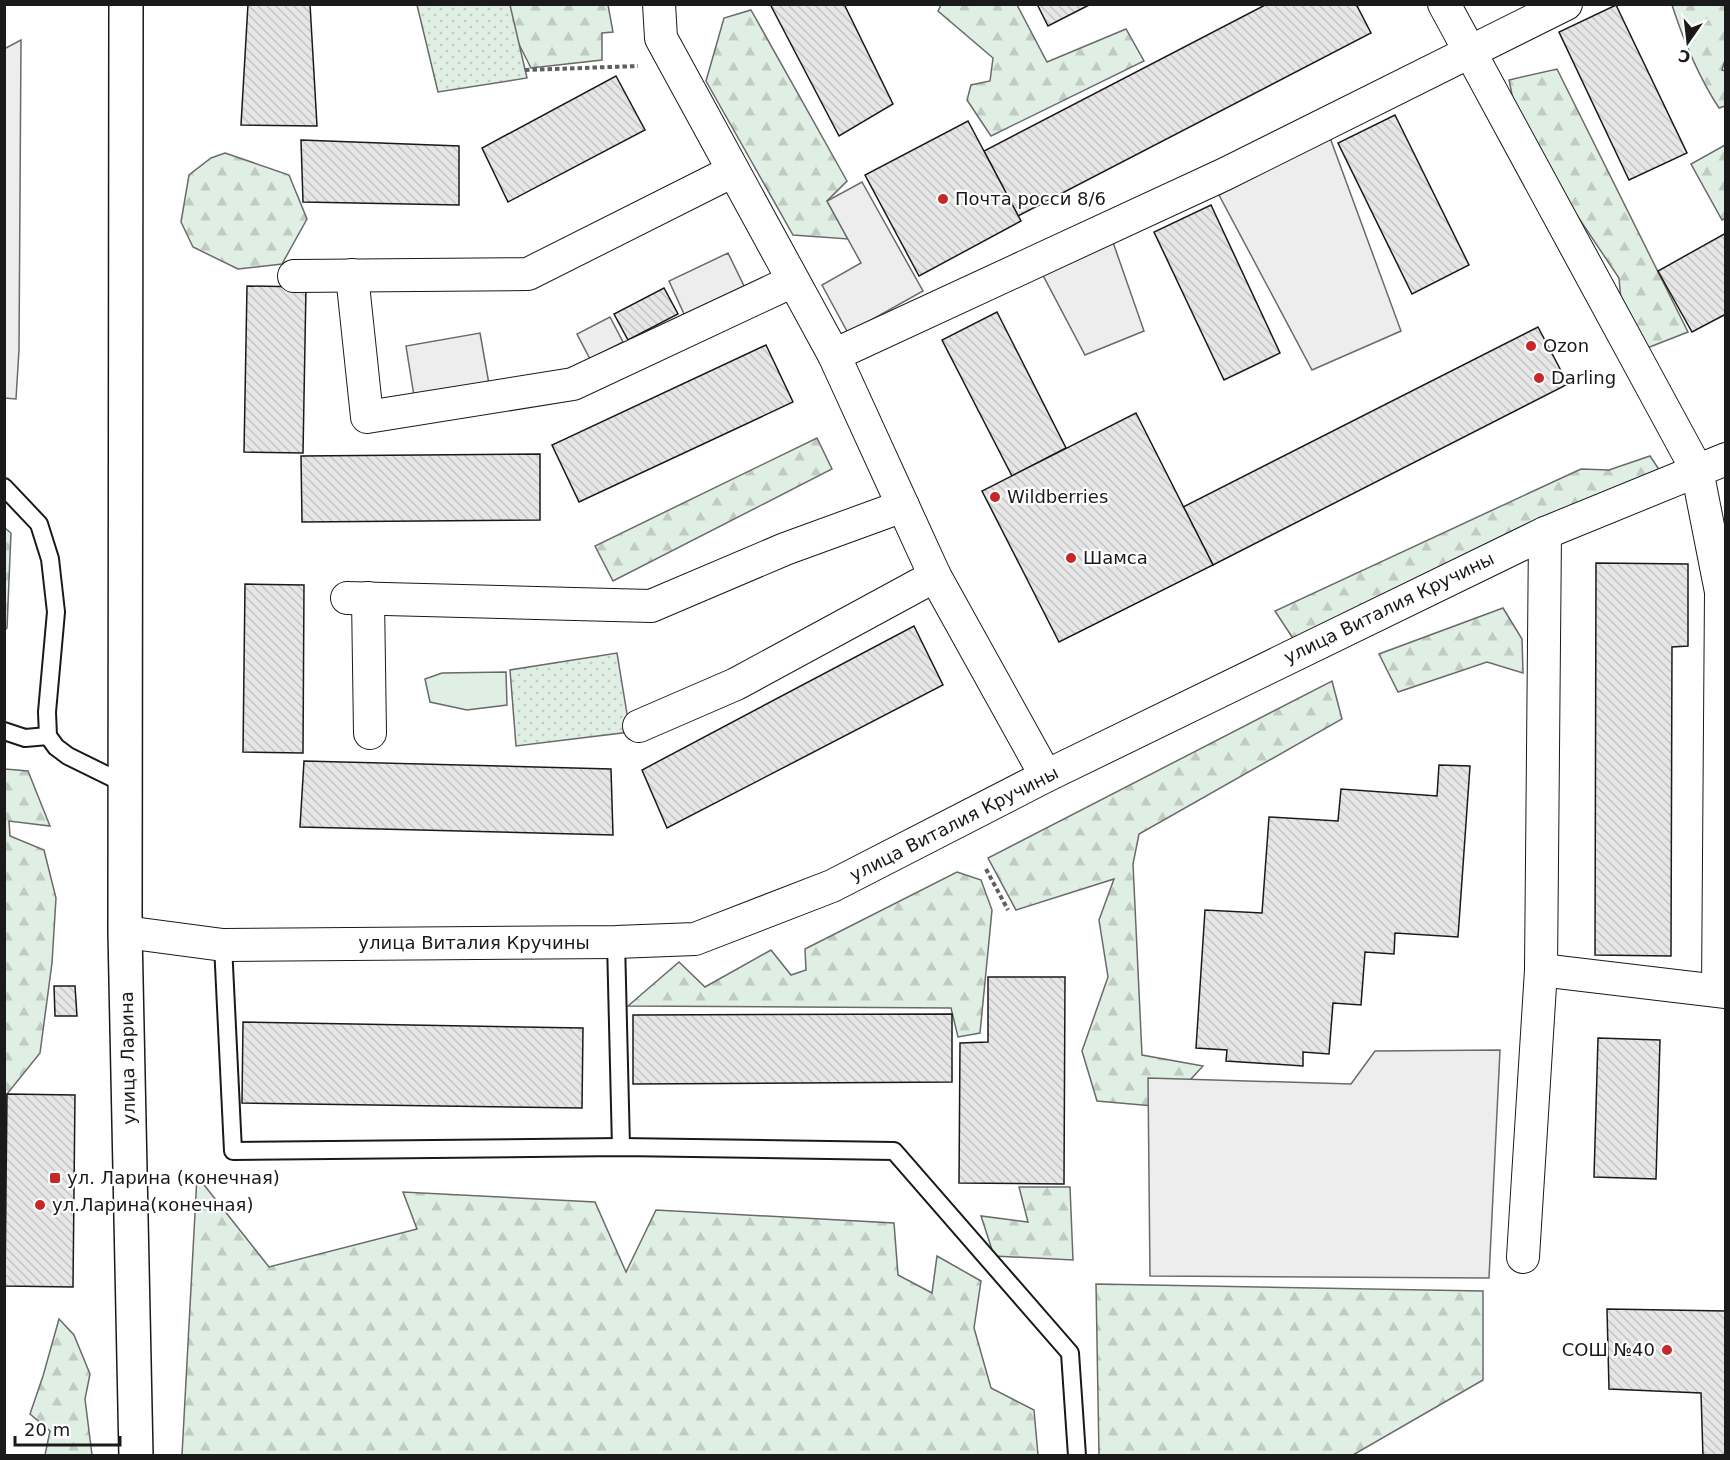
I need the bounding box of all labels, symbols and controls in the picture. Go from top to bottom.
north arrow [1658,12,1718,72]
text: С [1676,45,1692,67]
place label: Почта росси 8/6 [955,188,1106,209]
marker: Почта росси 8/6 [936,192,950,206]
place label: Ozon [1543,335,1589,356]
marker: Ozon [1524,339,1538,353]
place label: Darling [1551,367,1616,388]
marker: Darling [1532,371,1546,385]
place label: Wildberries [1007,486,1108,507]
marker: Wildberries [988,490,1002,504]
place label: Шамса [1083,547,1148,568]
street label: улица Виталия Кручины [1280,547,1497,668]
marker: Шамса [1064,551,1078,565]
street label: улица Виталия Кручины [846,762,1062,885]
street label: улица Виталия Кручины [358,932,590,953]
street label: улица Ларина [116,991,139,1125]
place label: ул. Ларина (конечная) [67,1167,280,1188]
marker: ул. Ларина (конечная) [48,1171,62,1185]
place label: ул.Ларина(конечная) [52,1194,253,1215]
marker: ул.Ларина(конечная) [33,1198,47,1212]
place label: СОШ №40 [1562,1339,1655,1360]
marker: СОШ №40 [1660,1343,1674,1357]
scale bar [15,1409,120,1447]
text: 20 m [24,1419,70,1440]

